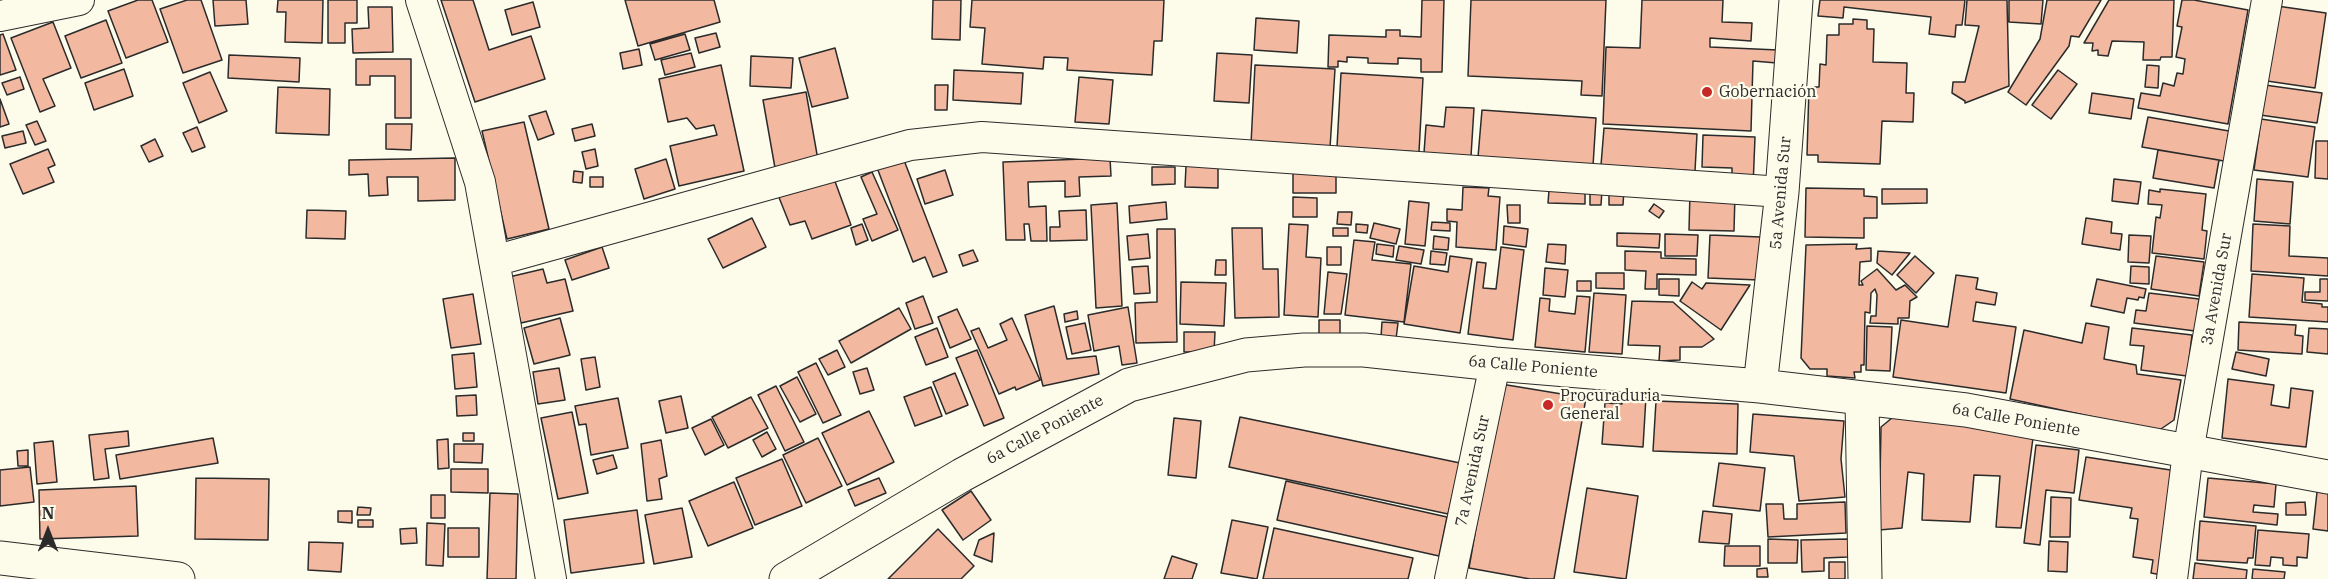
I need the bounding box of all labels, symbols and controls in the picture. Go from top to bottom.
place label: Gobernación [1719,82,1816,102]
marker: Gobernación [1700,85,1714,99]
street label: 5a Avenida Sur [1766,136,1796,250]
street label: 3a Avenida Sur [2198,231,2236,347]
street label: 6a Calle Poniente [1467,352,1599,382]
place label: Procuraduria General [1560,386,1661,424]
street label: 6a Calle Poniente [983,391,1107,469]
marker: Procuraduria General [1541,398,1555,412]
street label: 6a Calle Poniente [1950,399,2082,441]
street label: 7a Avenida Sur [1452,414,1494,528]
north arrow [18,501,78,561]
text: N [42,503,54,523]

